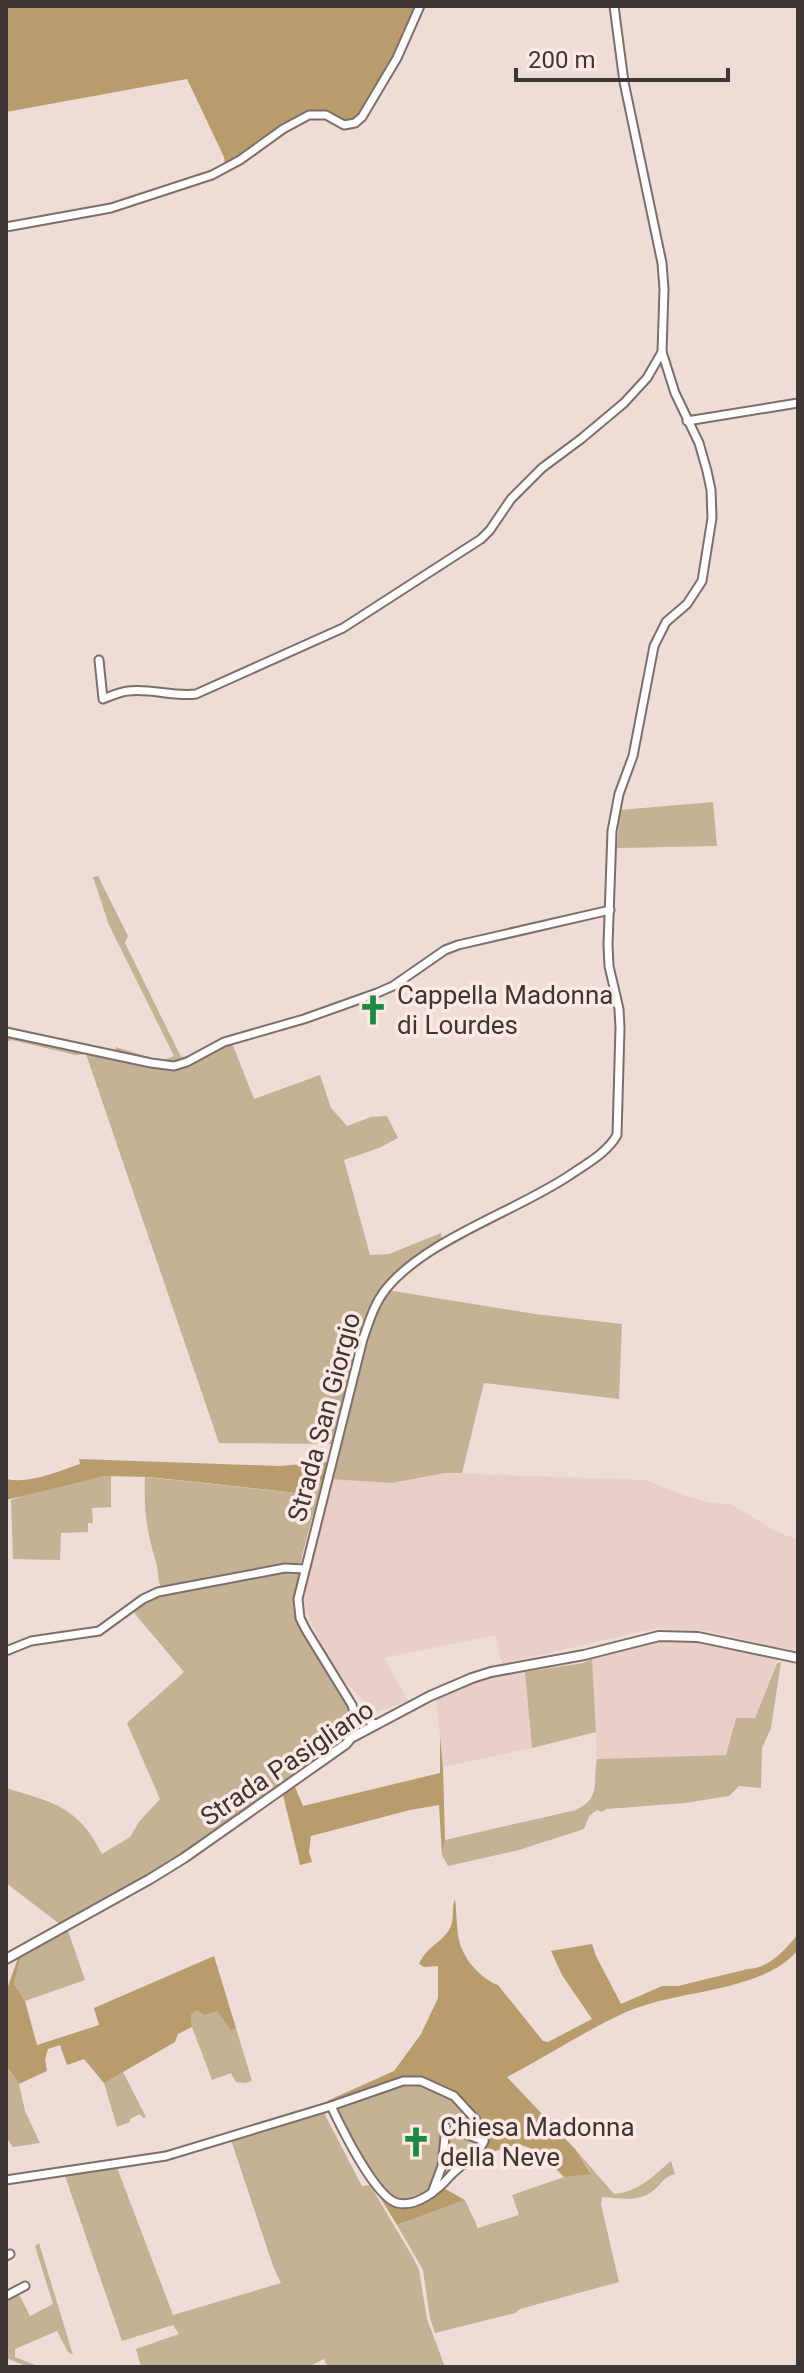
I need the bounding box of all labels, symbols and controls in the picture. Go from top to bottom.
scale bar [516,32,728,82]
text: 200 m [528,46,595,74]
place label: Cappella Madonna di Lourdes [397,980,613,1040]
church icon: Cappella Madonna di Lourdes [356,993,390,1027]
street label: Strada San Giorgio [282,1309,366,1525]
street label: Strada Pasigliano [195,1694,379,1832]
place label: Chiesa Madonna della Neve [440,2112,635,2172]
church icon: Chiesa Madonna della Neve [399,2125,433,2159]

